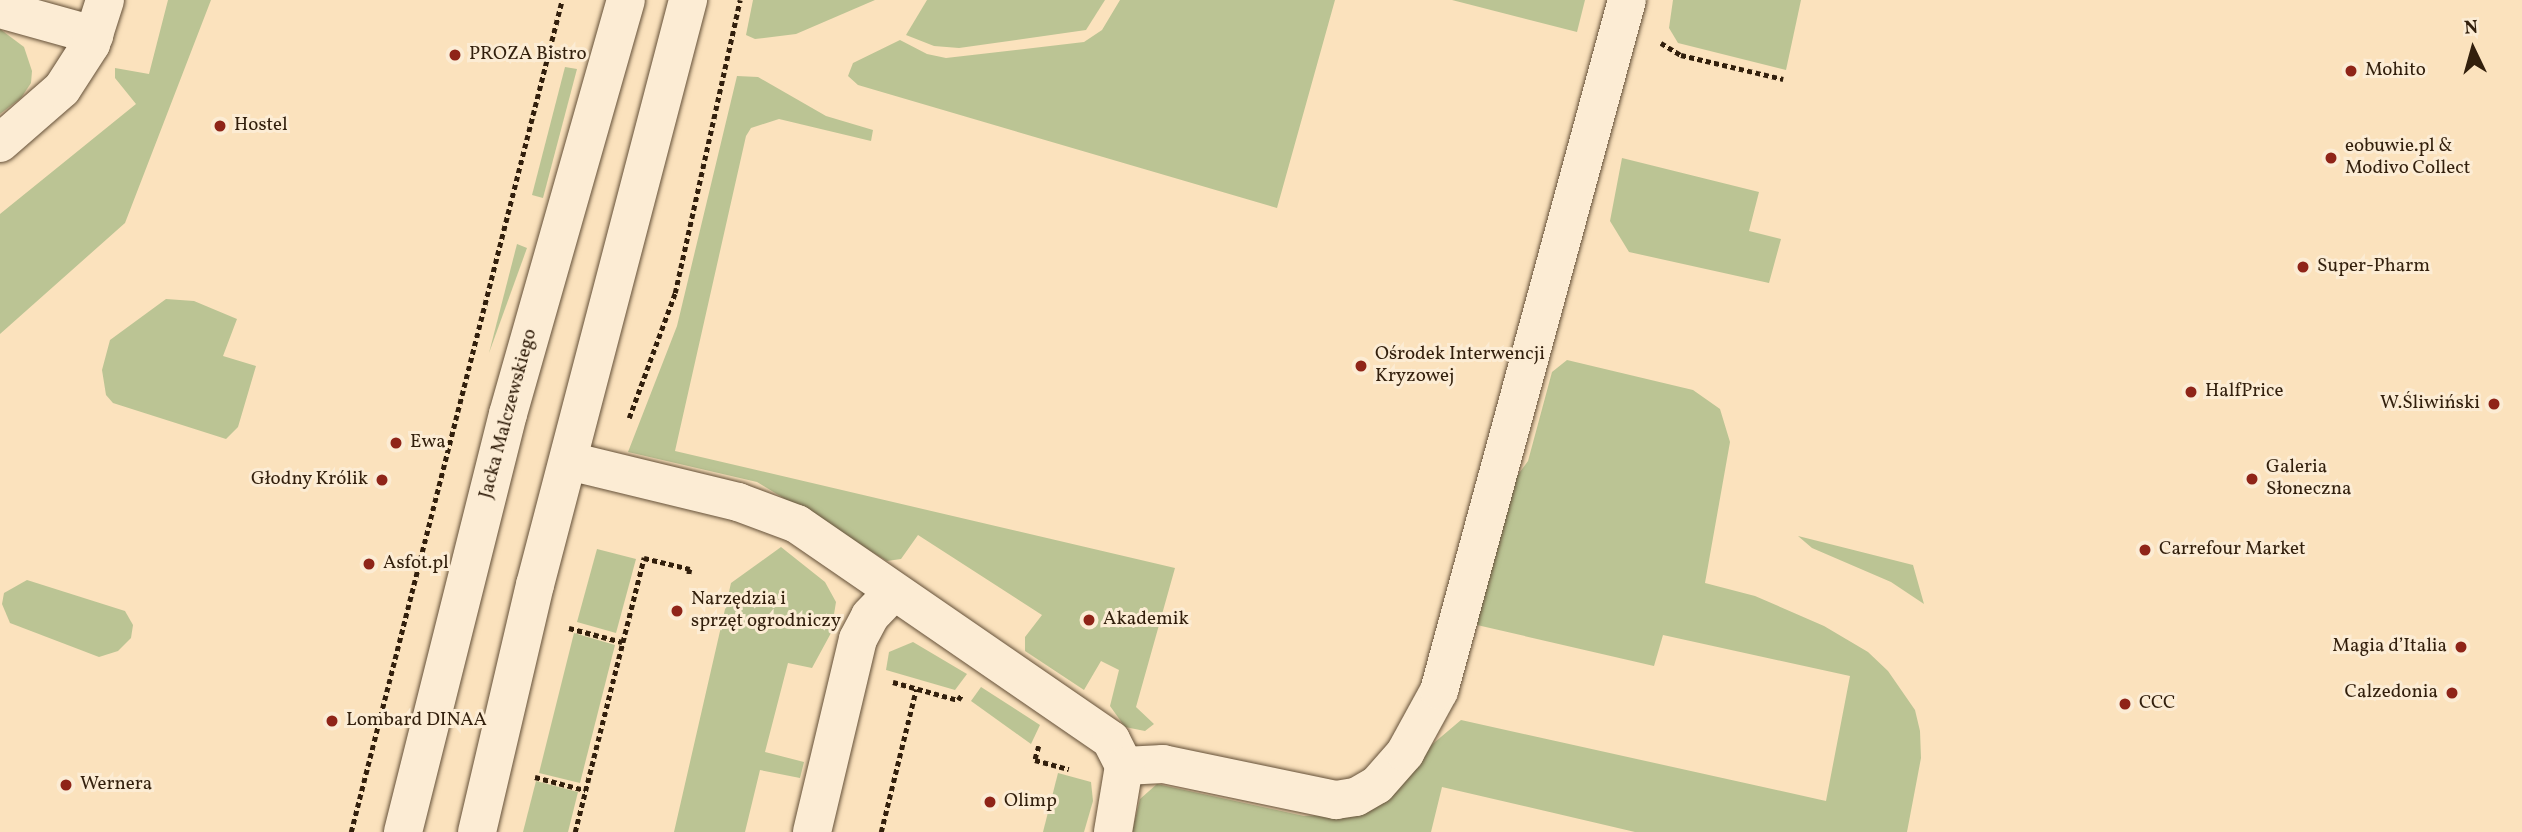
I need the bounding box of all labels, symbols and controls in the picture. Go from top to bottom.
north arrow [2438,14,2508,84]
text: N [2463,15,2479,42]
place label: PROZA Bistro [469,44,587,66]
marker: PROZA Bistro [447,47,463,63]
place label: Mohito [2365,60,2426,82]
marker: Mohito [2343,63,2359,79]
place label: Hostel [234,115,288,137]
marker: Hostel [212,118,228,134]
place label: eobuwie.pl & Modivo Collect [2345,136,2470,180]
marker: eobuwie.pl & Modivo Collect [2323,150,2339,166]
place label: Super-Pharm [2317,256,2430,278]
marker: Super-Pharm [2295,259,2311,275]
street label: Jacka Malczewskiego [475,327,543,501]
place label: Ośrodek Interwencji Kryzowej [1375,344,1545,388]
marker: Ośrodek Interwencji Kryzowej [1353,358,1369,374]
place label: HalfPrice [2205,381,2283,403]
marker: HalfPrice [2183,384,2199,400]
place label: W.Śliwiński [2380,393,2480,415]
marker: W.Śliwiński [2486,396,2502,412]
place label: Ewa [410,432,446,454]
marker: Ewa [388,435,404,451]
place label: Galeria Słoneczna [2266,457,2351,501]
place label: Głodny Królik [250,469,368,491]
marker: Galeria Słoneczna [2244,471,2260,487]
marker: Głodny Królik [374,472,390,488]
place label: Carrefour Market [2159,539,2306,561]
marker: Carrefour Market [2137,542,2153,558]
place label: Asfot.pl [383,553,449,575]
marker: Asfot.pl [361,556,377,572]
place label: Narzędzia i sprzęt ogrodniczy [691,589,841,633]
marker: Narzędzia i sprzęt ogrodniczy [669,603,685,619]
place label: Akademik [1103,609,1189,631]
marker: Akademik [1081,612,1097,628]
place label: Magia d’Italia [2332,636,2447,658]
marker: Magia d’Italia [2453,639,2469,655]
place label: Calzedonia [2345,682,2438,704]
marker: Calzedonia [2444,685,2460,701]
place label: CCC [2139,693,2175,715]
marker: CCC [2117,696,2133,712]
place label: Lombard DINAA [346,710,487,732]
marker: Lombard DINAA [324,713,340,729]
place label: Wernera [80,774,152,796]
marker: Wernera [58,777,74,793]
place label: Olimp [1004,791,1057,813]
marker: Olimp [982,794,998,810]

